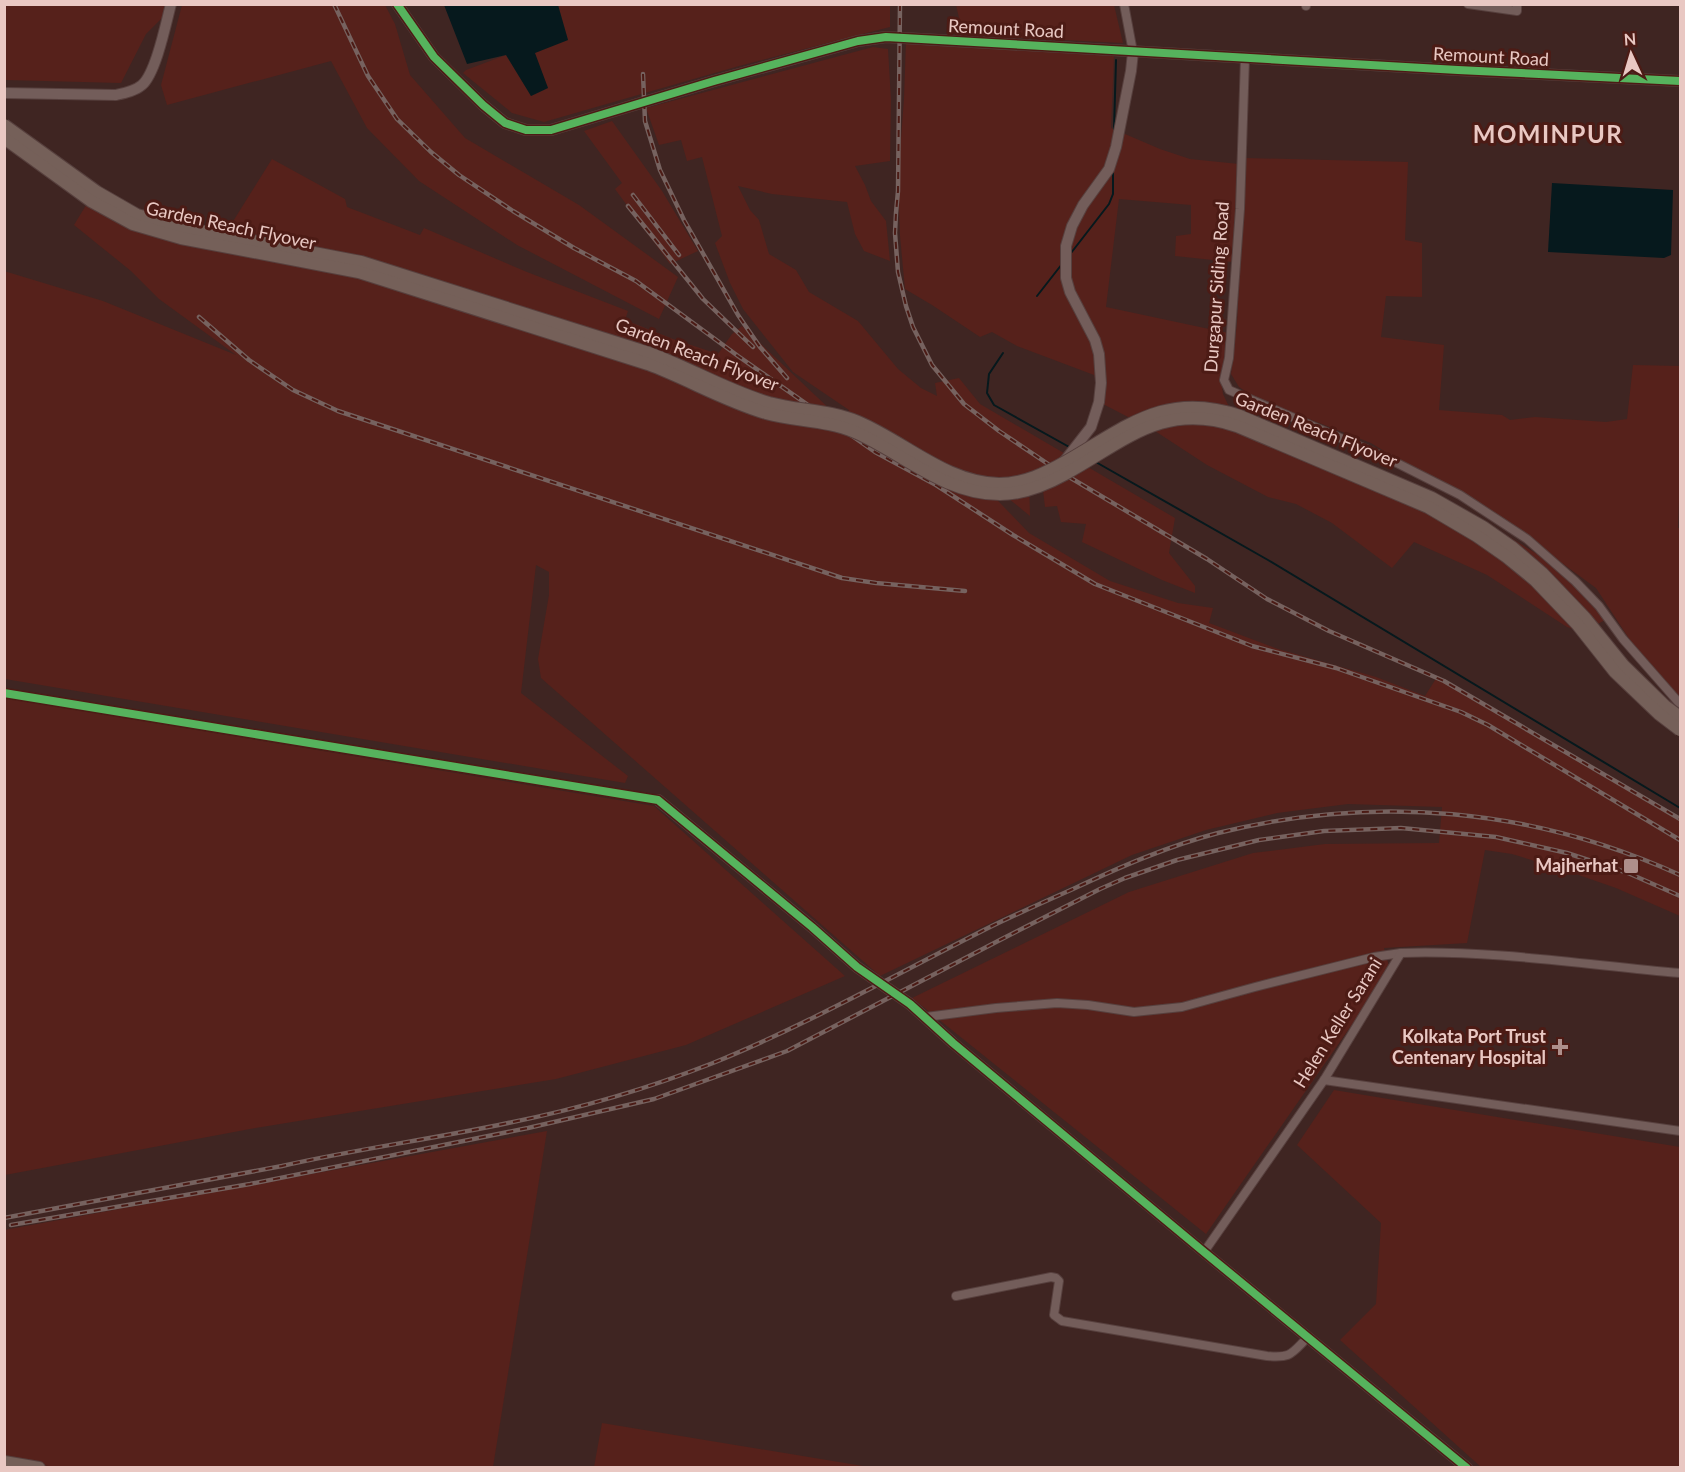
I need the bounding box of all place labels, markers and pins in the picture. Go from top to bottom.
place label: Majherhat [1535,854,1618,876]
marker: Majherhat [1622,857,1640,875]
place label: Kolkata Port Trust Centenary Hospital [1392,1025,1546,1068]
marker: Kolkata Port Trust Centenary Hospital [1551,1038,1569,1056]

